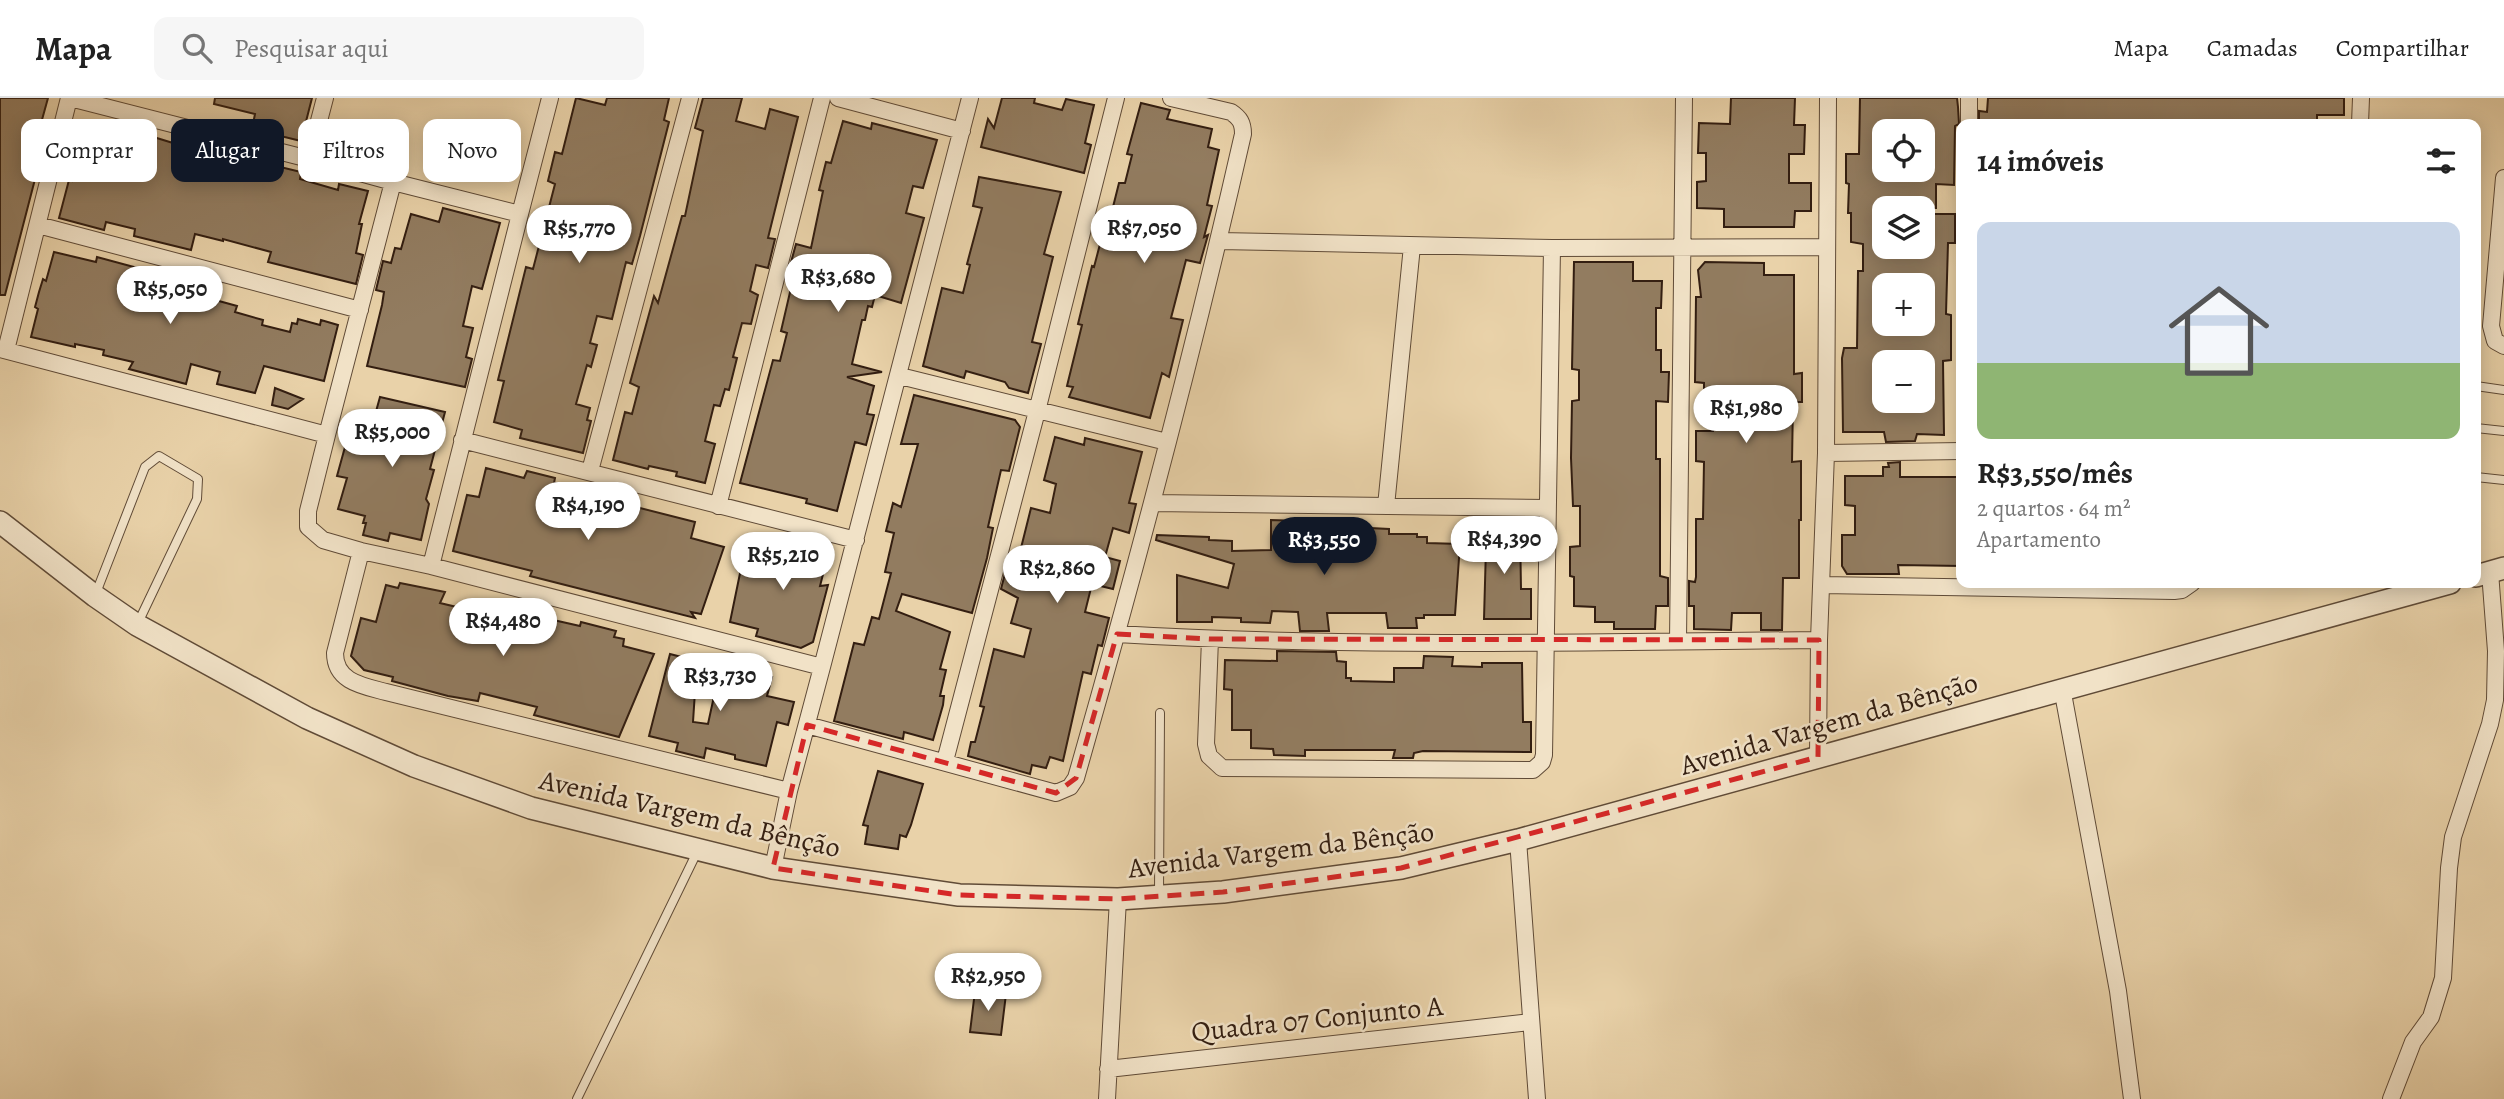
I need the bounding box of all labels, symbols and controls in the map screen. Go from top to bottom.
search box [154,17,644,80]
text: Mapa [35,26,112,71]
icon: search [178,29,216,67]
text: Pesquisar aqui [234,31,389,66]
text: Mapa [2114,32,2169,64]
text: Camadas [2207,32,2298,64]
text: Compartilhar [2336,32,2469,64]
chip: Comprar [21,119,157,182]
chip: Alugar [171,119,284,182]
chip: Filtros [298,119,409,182]
chip: Novo [423,119,521,182]
map controls [1872,119,1935,413]
button: locate [1872,119,1935,182]
text: 14 imóveis [1977,141,2104,181]
icon: filters [2422,142,2460,180]
button: layers [1872,196,1935,259]
pin: R$5,770 [514,206,644,265]
pin: R$7,050 [1079,206,1209,265]
text: R$5,770 [543,212,615,243]
text: R$7,050 [1107,212,1181,243]
pin: R$3,680 [773,254,903,314]
text: R$3,680 [801,261,875,292]
pin: R$5,050 [105,266,235,326]
icon: home [2156,268,2282,394]
text: R$5,050 [133,273,207,304]
button: + [1872,273,1935,336]
button: − [1872,350,1935,413]
pin: R$1,980 [1681,386,1811,445]
text: R$1,980 [1709,392,1783,423]
pin: R$5,000 [327,410,457,469]
text: R$5,000 [354,416,430,447]
text: R$3,550/mês [1977,453,2133,493]
pin: R$4,190 [523,482,653,542]
text: R$4,190 [552,489,624,520]
text: 2 quartos · 64 m² [1977,493,2131,524]
pin: R$4,390 [1439,517,1569,576]
pin: R$3,550 [1259,518,1389,577]
text: R$4,390 [1467,523,1541,554]
text: R$3,550 [1288,524,1360,555]
text: Apartamento [1977,524,2101,555]
pin: R$5,210 [718,532,848,592]
text: R$5,210 [747,539,819,570]
pin: R$2,860 [992,546,1122,605]
text: R$2,860 [1019,552,1095,583]
pin: R$4,480 [438,598,568,658]
text: R$4,480 [465,605,541,636]
pin: R$3,730 [655,654,785,713]
text: R$3,730 [684,660,756,691]
street label: Avenida Vargem da Bênção [1675,663,1982,785]
street label: Avenida Vargem da Bênção [535,761,844,867]
street label: Avenida Vargem da Bênção [1125,812,1436,888]
pin: R$2,950 [923,954,1053,1013]
text: R$2,950 [951,960,1025,991]
street label: Quadra 07 Conjunto A [1189,987,1445,1051]

